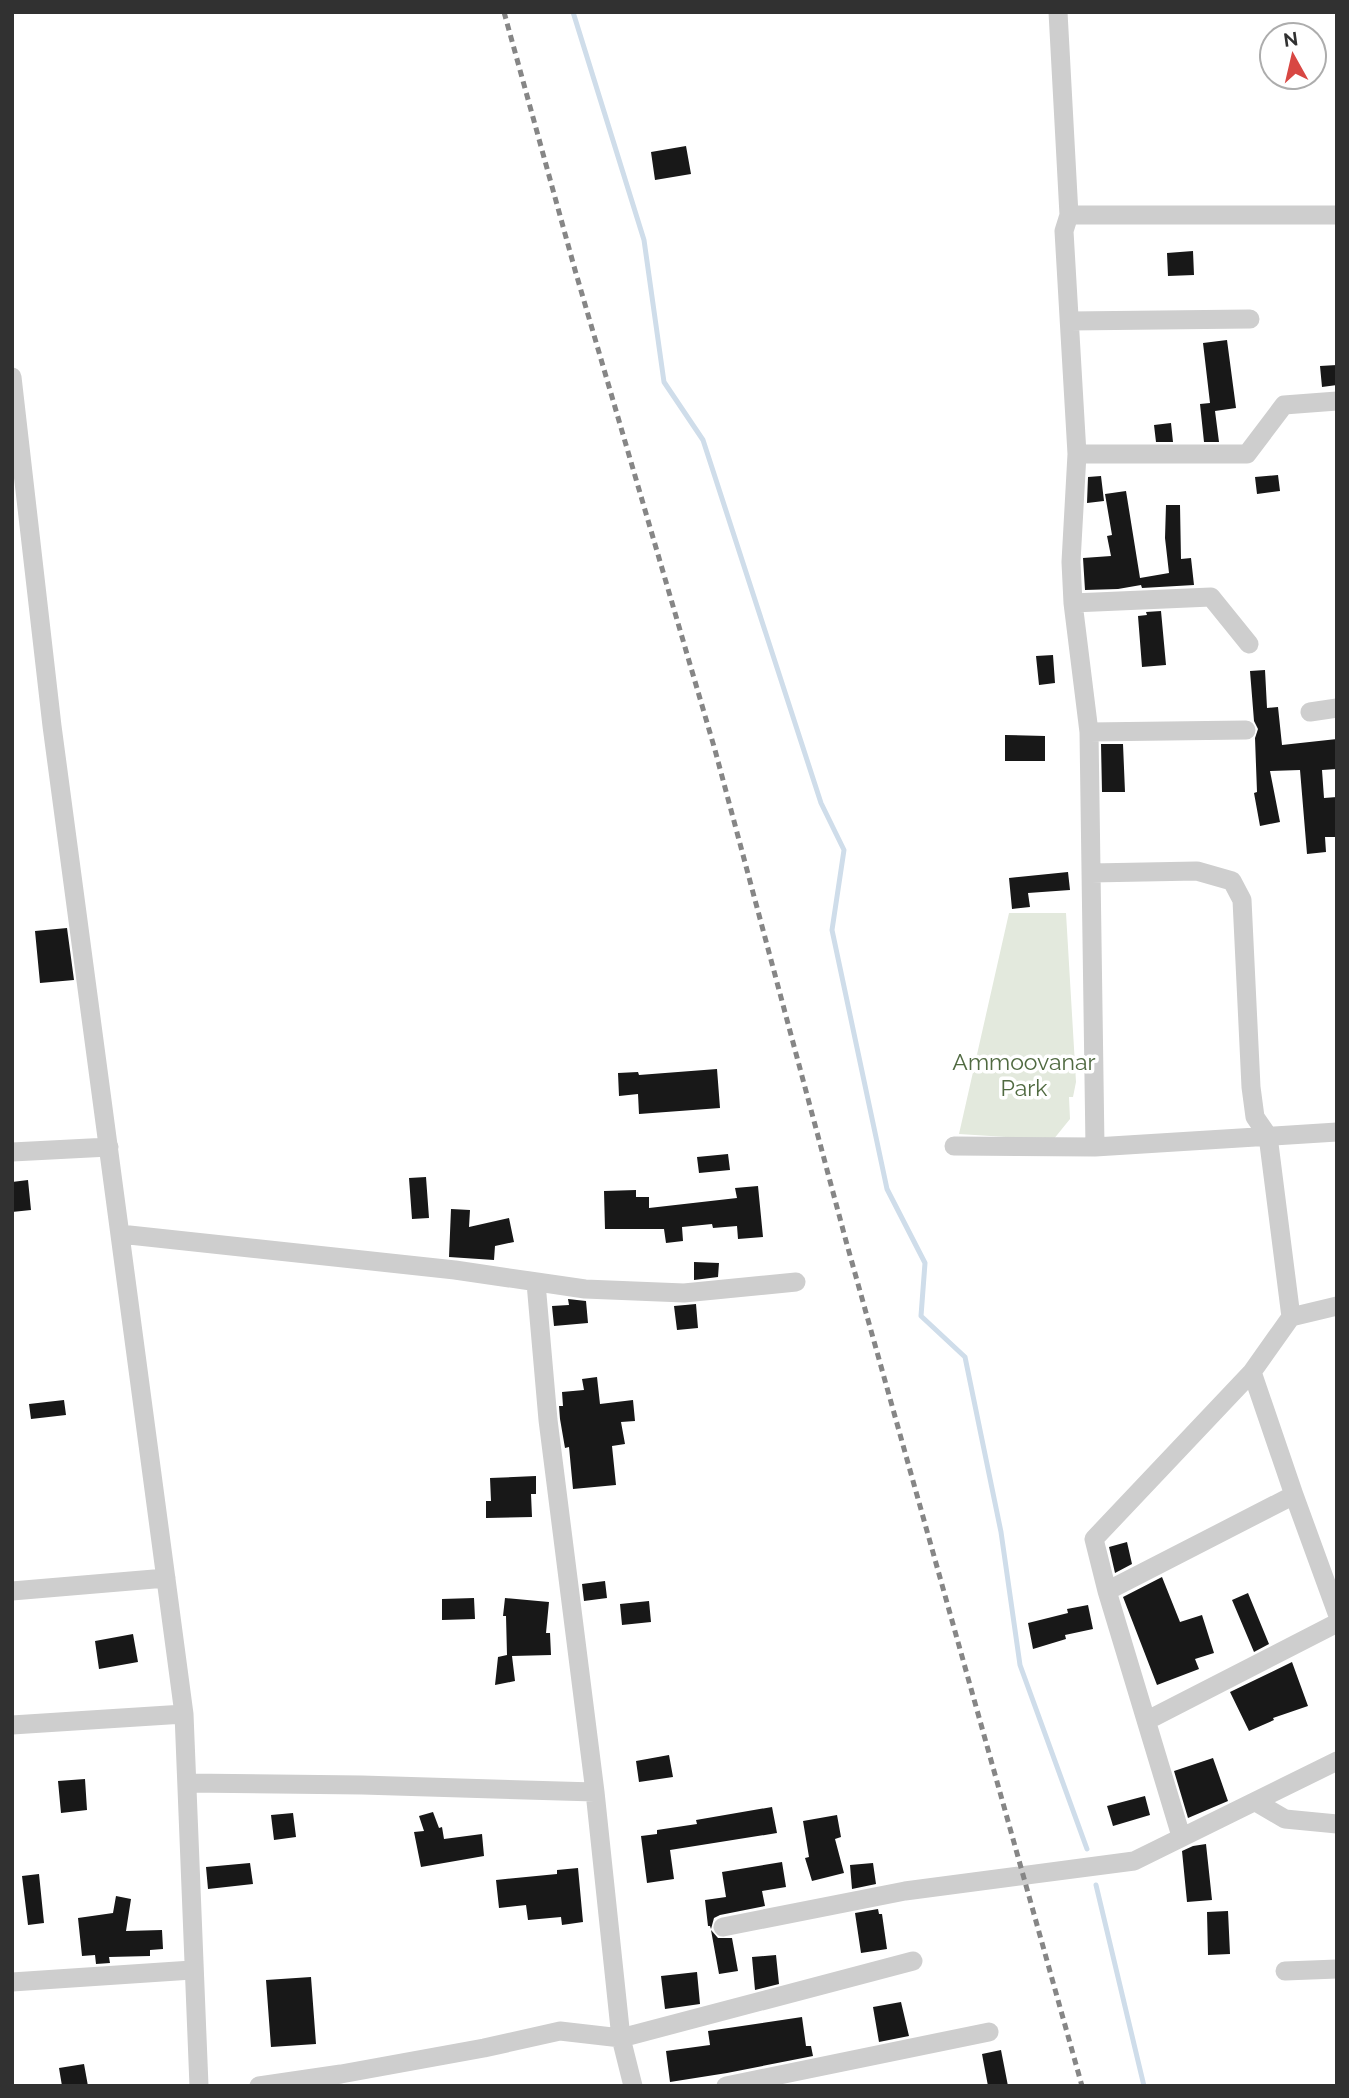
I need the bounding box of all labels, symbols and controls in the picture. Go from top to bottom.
north arrow [1258,21,1328,91]
text: N [1282,27,1299,51]
park label: Ammoovanar Park [952,1048,1096,1101]

